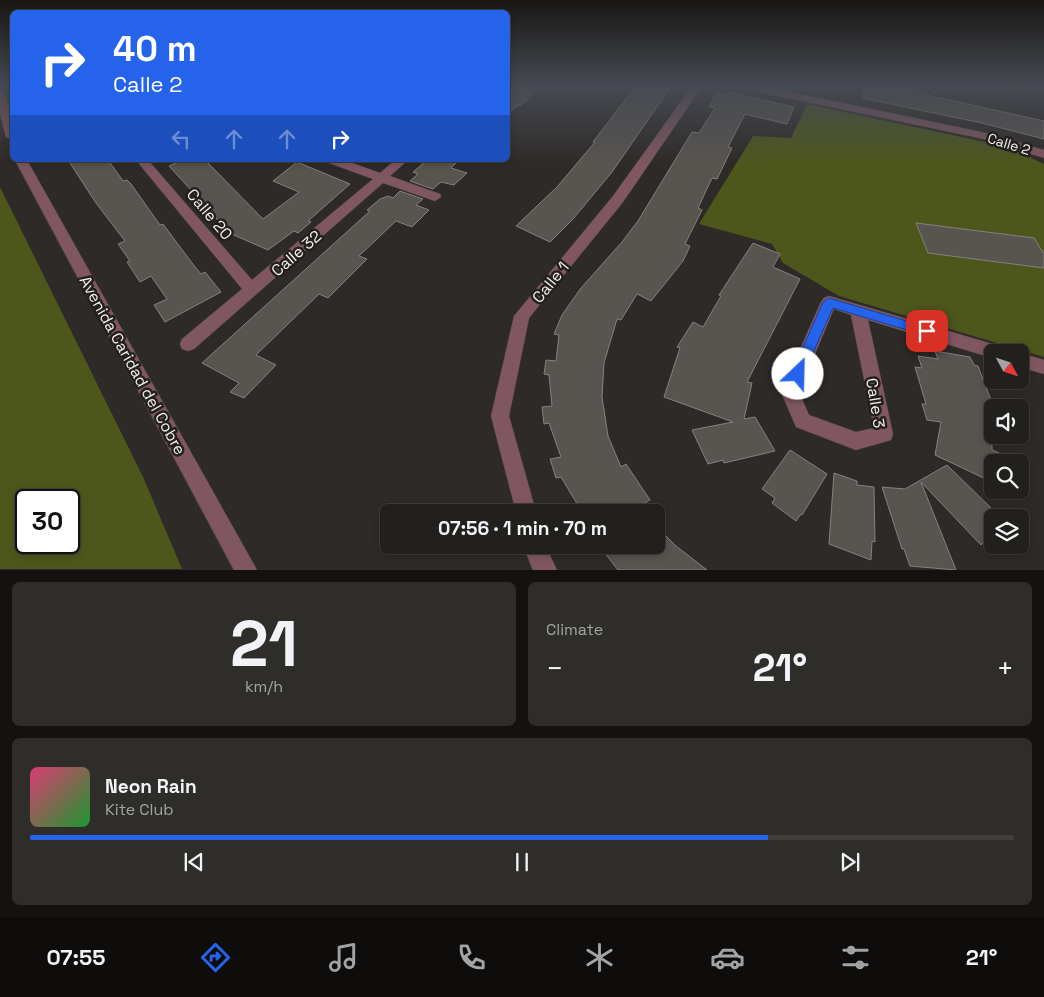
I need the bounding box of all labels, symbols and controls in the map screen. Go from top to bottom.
text: 40 m [113,27,197,71]
icon: right [30,30,95,95]
text: Calle 2 [113,70,183,98]
icon: left [167,125,195,153]
icon: ahead [220,125,248,153]
icon: ahead [273,125,301,153]
icon: right [326,125,354,153]
street label: Calle 2 [985,129,1033,159]
street label: Calle 20 [182,184,237,244]
street label: Calle 32 [267,226,326,281]
street label: Calle 1 [527,257,574,307]
street label: Avenida Caridad del Cobre [75,272,191,458]
pin [906,310,948,352]
icon: arrive [913,317,941,345]
north arrow [984,344,1029,389]
map controls [984,344,1029,554]
position arrow [771,347,823,399]
street label: Calle 3 [861,376,890,430]
button: sound [984,399,1029,444]
button: search [984,454,1029,499]
speed limit sign: 30 [15,489,80,554]
button: layers [984,509,1029,554]
text: 07:56 · 1 min · 70 m [438,516,607,541]
text: 21 [230,602,298,685]
text: Climate [546,619,603,640]
text: 21° [753,644,807,692]
text: − [546,650,563,686]
text: + [997,650,1014,686]
text: km/h [245,676,283,697]
text: Neon Rain [105,774,197,799]
text: Kite Club [105,799,174,820]
icon: previous [180,848,208,876]
icon: pause [508,848,536,876]
icon: next [836,848,864,876]
icon: directions [198,940,233,975]
icon: music [326,940,361,975]
icon: phone [454,940,489,975]
icon: climate [582,940,617,975]
icon: car [710,940,745,975]
icon: filters [838,940,873,975]
text: 07:55 [46,943,105,971]
text: 21° [966,943,997,971]

